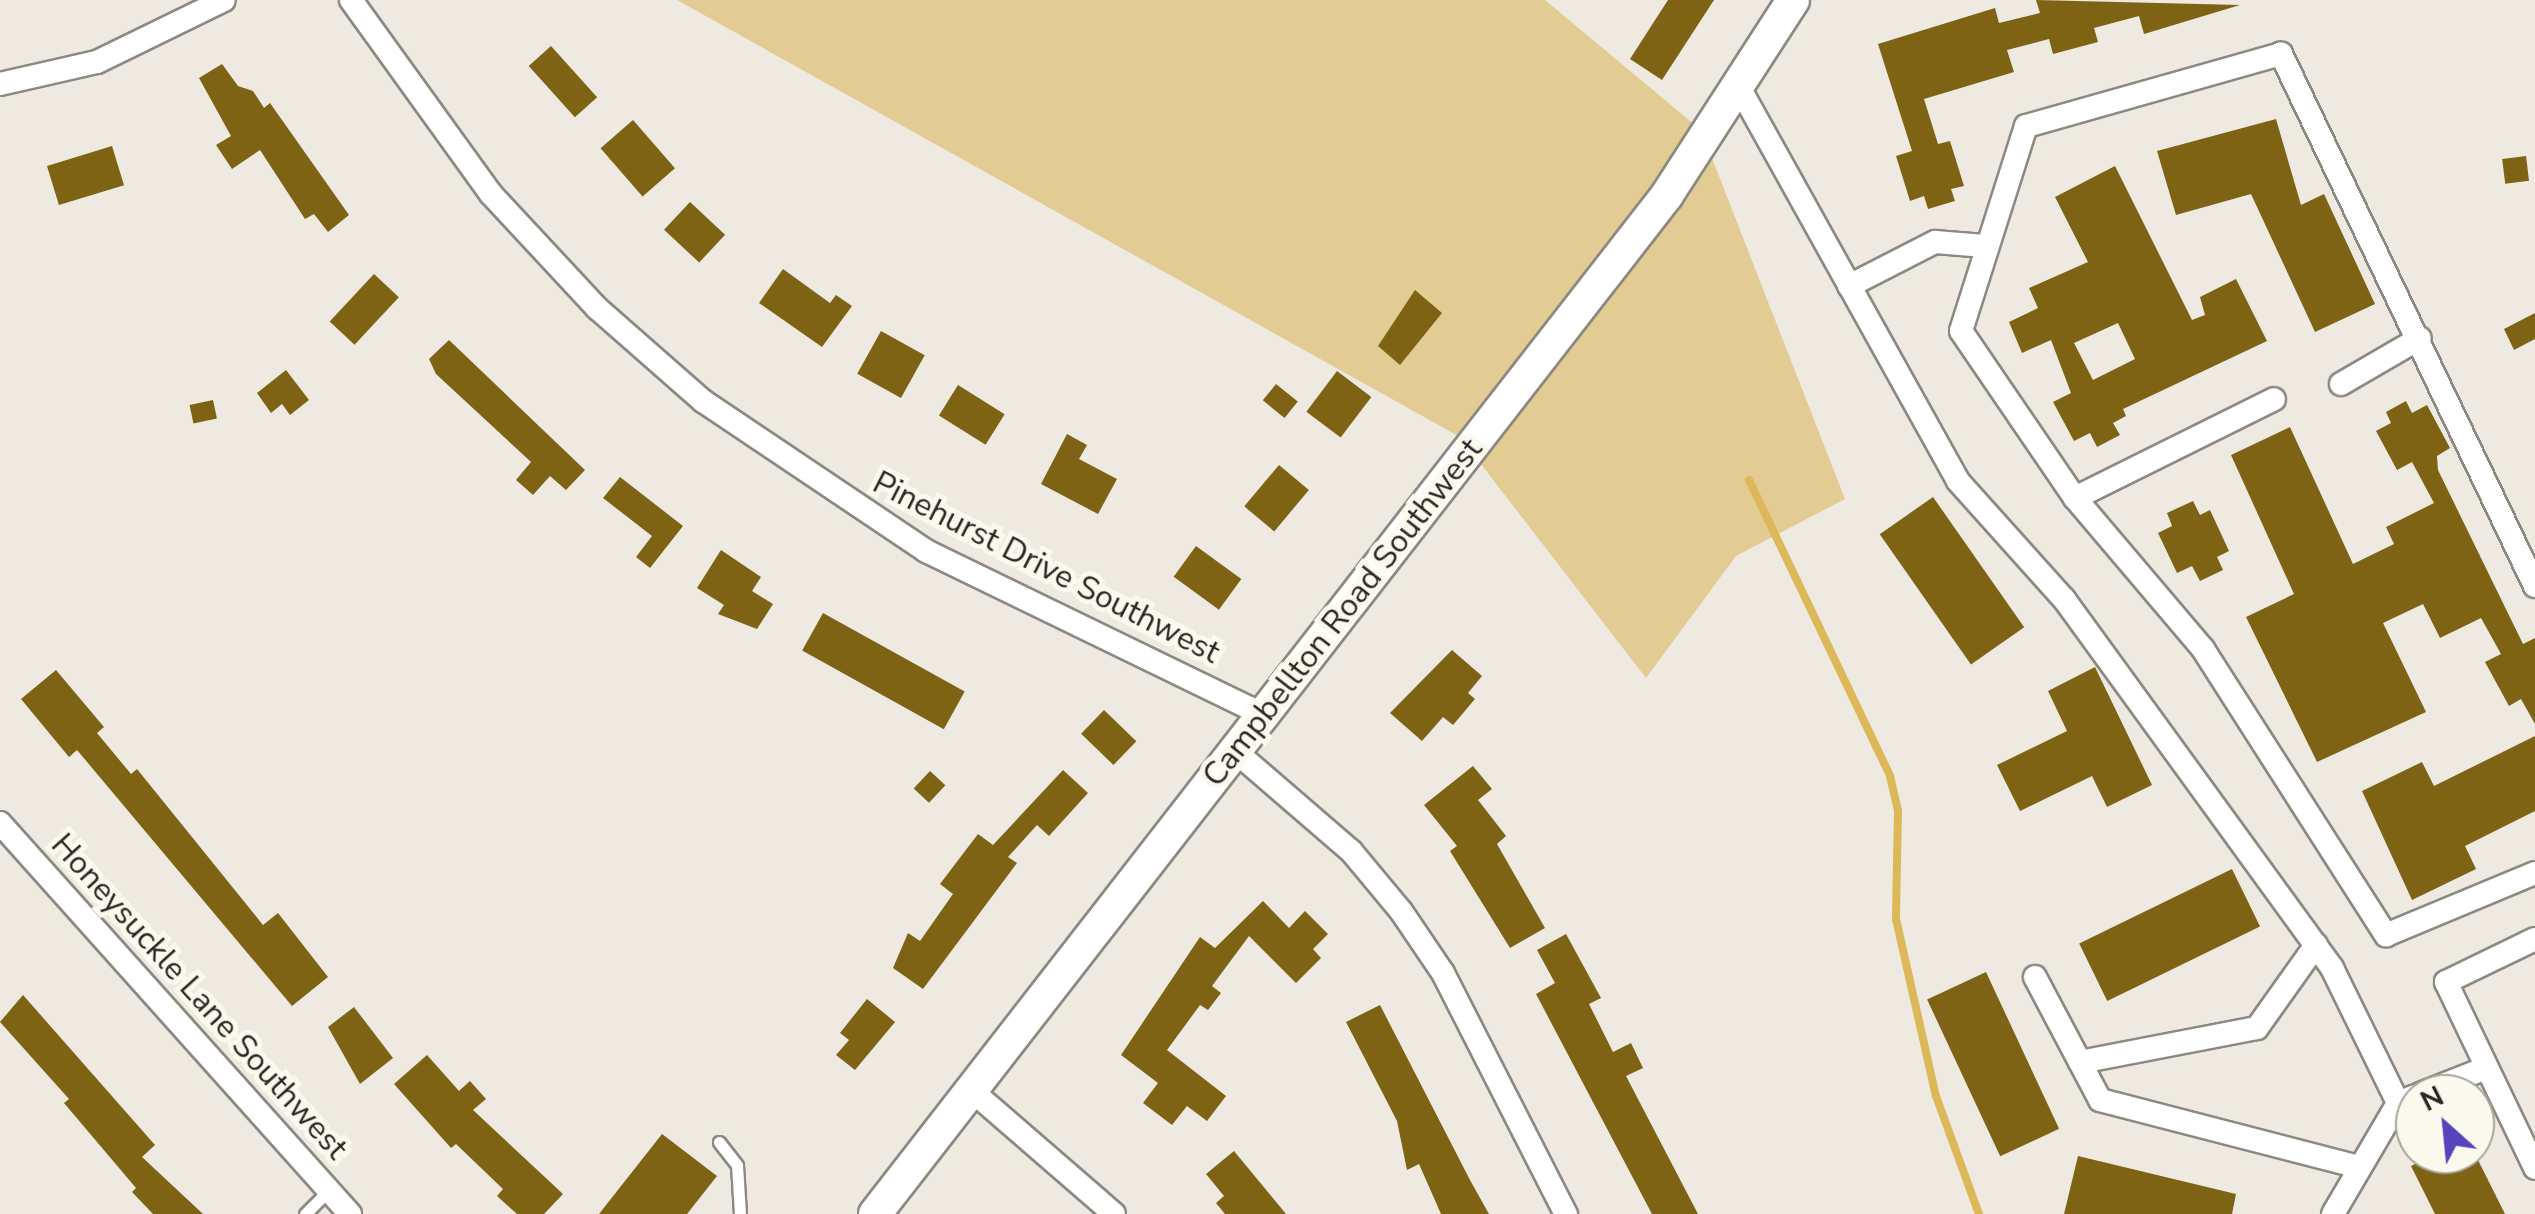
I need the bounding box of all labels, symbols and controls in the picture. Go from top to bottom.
street label: Campbellton Road Southwest [1195,431,1491,795]
street label: Pinehurst Drive Southwest [866,464,1226,672]
street label: Honeysuckle Lane Southwest [43,826,355,1168]
north arrow [2395,1074,2495,1174]
text: N [2414,1077,2450,1121]

